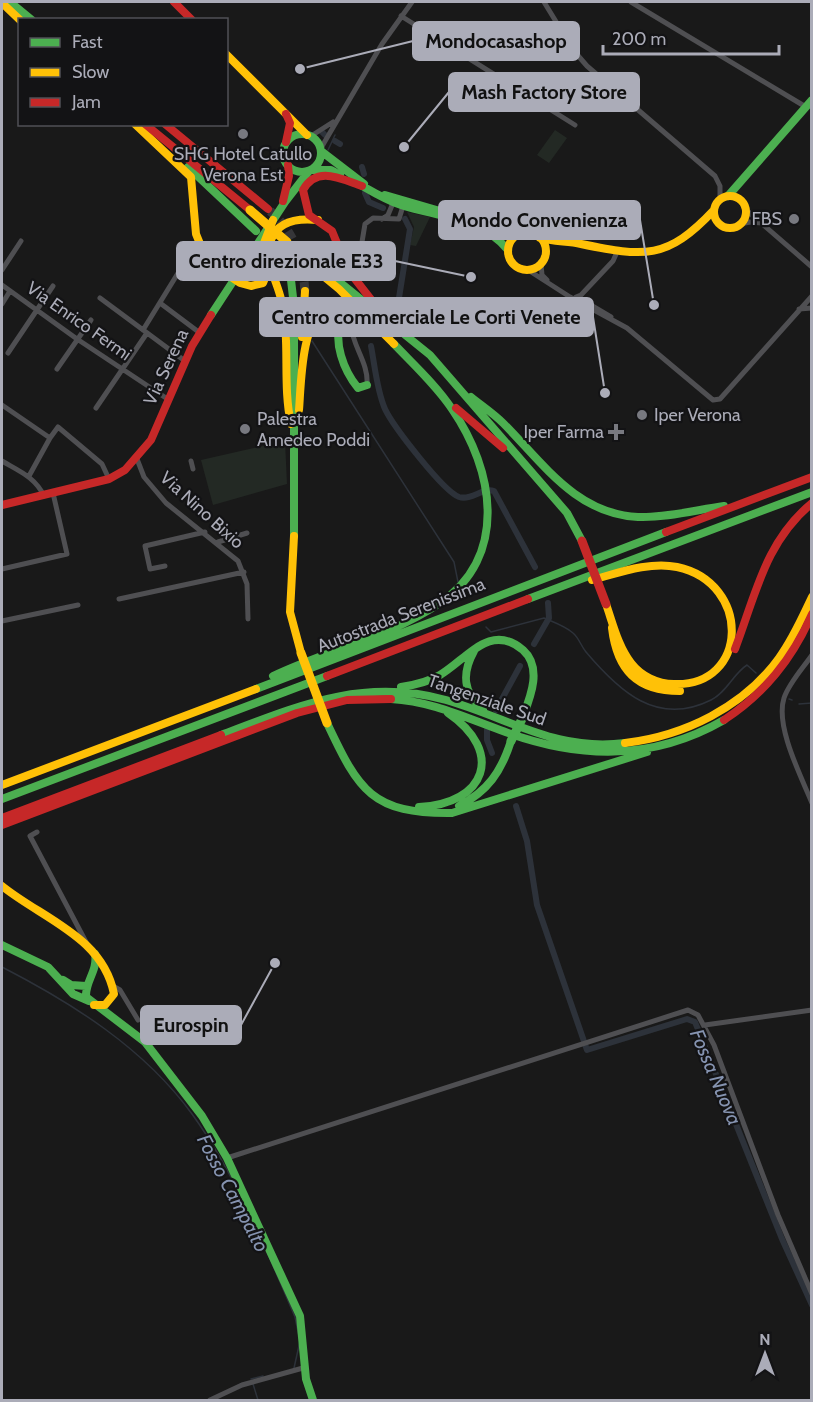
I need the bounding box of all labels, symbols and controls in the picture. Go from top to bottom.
legend [18,18,228,126]
scale bar [603,18,778,56]
callout: Mondocasashop [413,22,579,60]
text: 200 m [612,28,666,50]
text: Mondocasashop [425,29,567,53]
text: Fast [72,31,103,53]
text: Slow [72,61,109,83]
callout: Mash Factory Store [449,73,639,111]
text: Mash Factory Store [461,80,627,104]
text: Jam [71,91,101,113]
marker: SHG Hotel Catullo Verona Est [236,127,250,141]
place label: SHG Hotel Catullo Verona Est [174,143,312,186]
callout: Mondo Convenienza [439,201,640,239]
text: Mondo Convenienza [451,208,627,232]
place label: FBS [751,208,782,230]
marker: FBS [787,212,801,226]
callout: Centro direzionale E33 [177,242,395,280]
text: Centro direzionale E33 [189,249,383,273]
street label: Via Enrico Fermi [22,277,136,365]
callout: Centro commerciale Le Corti Venete [260,298,593,336]
text: Centro commerciale Le Corti Venete [271,305,581,329]
street label: Via Serena [139,325,193,409]
place label: Iper Verona [654,404,741,426]
place label: Palestra Amedeo Poddi [257,408,370,451]
marker: Iper Verona [635,408,649,422]
place label: Iper Farma [523,421,604,443]
marker: Palestra Amedeo Poddi [238,422,252,436]
marker: Iper Farma [609,425,623,439]
street label: Via Nino Bixio [156,467,249,553]
street label: Autostrada Serenissima [314,573,488,657]
street label: Tangenziale Sud [425,669,549,731]
callout: Eurospin [141,1006,241,1044]
text: Eurospin [153,1013,229,1037]
water label: Fossa Nuova [685,1025,747,1129]
water label: Fosso Campalto [192,1130,274,1256]
north arrow [735,1324,795,1384]
text: N [759,1330,771,1349]

